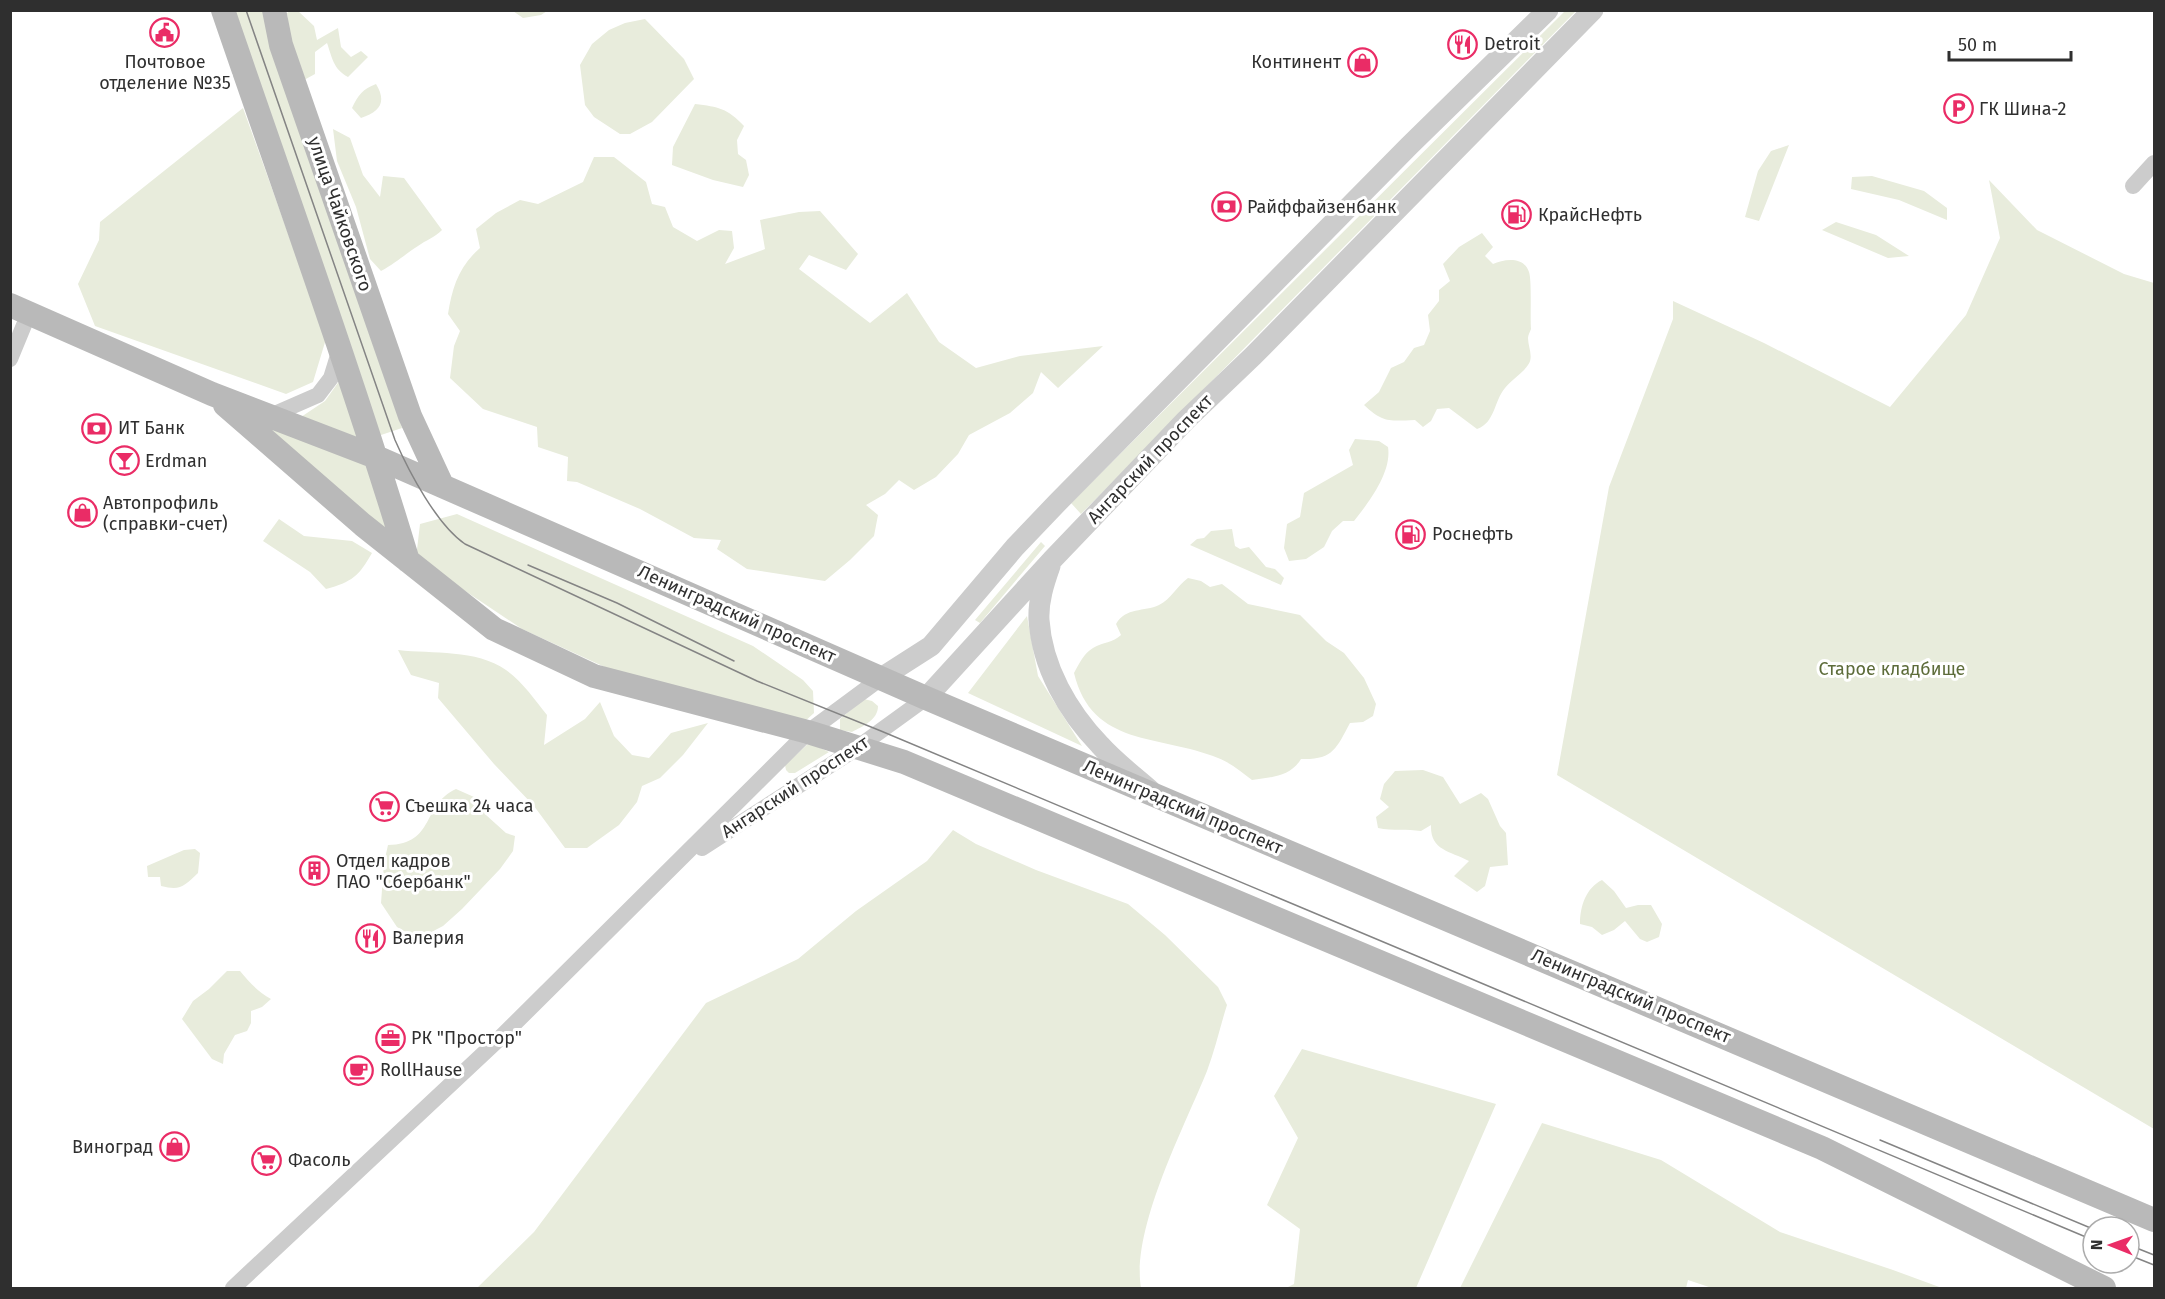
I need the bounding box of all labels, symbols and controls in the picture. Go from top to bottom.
public building icon: Почтовое отделение №35 [149,17,181,49]
scale bar [1949,24,2070,62]
restaurant icon: Detroit [1447,28,1479,60]
place label: Detroit [1484,33,1541,55]
text: 50 m [1958,34,1997,56]
shop icon: Континент [1346,46,1378,78]
place label: Почтовое отделение №35 [99,51,231,94]
place label: Континент [1251,51,1342,73]
parking icon: ГК Шина-2 [1942,93,1974,125]
place label: ГК Шина-2 [1979,98,2066,120]
street label: улица Чайковского [303,134,377,294]
bank icon: Райффайзенбанк [1210,191,1242,223]
place label: Райффайзенбанк [1247,196,1397,218]
fuel station icon: КрайсНефть [1501,199,1533,231]
place label: КрайсНефть [1538,204,1642,226]
street label: Ангарский проспект [1083,389,1218,528]
bank icon: ИТ Банк [81,412,113,444]
place label: ИТ Банк [118,417,185,439]
bar icon: Erdman [108,445,140,477]
place label: Erdman [145,450,207,472]
place label: Автопрофиль (справки-счет) [103,492,228,535]
shop icon: Автопрофиль (справки-счет) [66,497,98,529]
fuel station icon: Роснефть [1395,518,1427,550]
place label: Роснефть [1432,523,1513,545]
street label: Ленинградский проспект [635,560,840,668]
park label: Старое кладбище [1819,658,1965,680]
street label: Ангарский проспект [717,731,873,843]
street label: Ленинградский проспект [1080,755,1287,859]
supermarket icon: Съешка 24 часа [368,790,400,822]
place label: Съешка 24 часа [405,795,533,817]
place label: Отдел кадров ПАО "Сбербанк" [336,850,471,893]
building icon: Отдел кадров ПАО "Сбербанк" [299,855,331,887]
restaurant icon: Валерия [355,922,387,954]
place label: Валерия [392,927,464,949]
street label: Ленинградский проспект [1528,944,1735,1048]
office icon: РК "Простор" [374,1022,406,1054]
place label: РК "Простор" [411,1027,522,1049]
cafe icon: RollHause [343,1054,375,1086]
place label: RollHause [380,1059,462,1081]
shop icon: Виноград [158,1131,190,1163]
place label: Виноград [72,1136,153,1158]
supermarket icon: Фасоль [251,1144,283,1176]
place label: Фасоль [288,1149,351,1171]
north arrow [2081,1215,2141,1275]
text: N [2087,1239,2106,1250]

